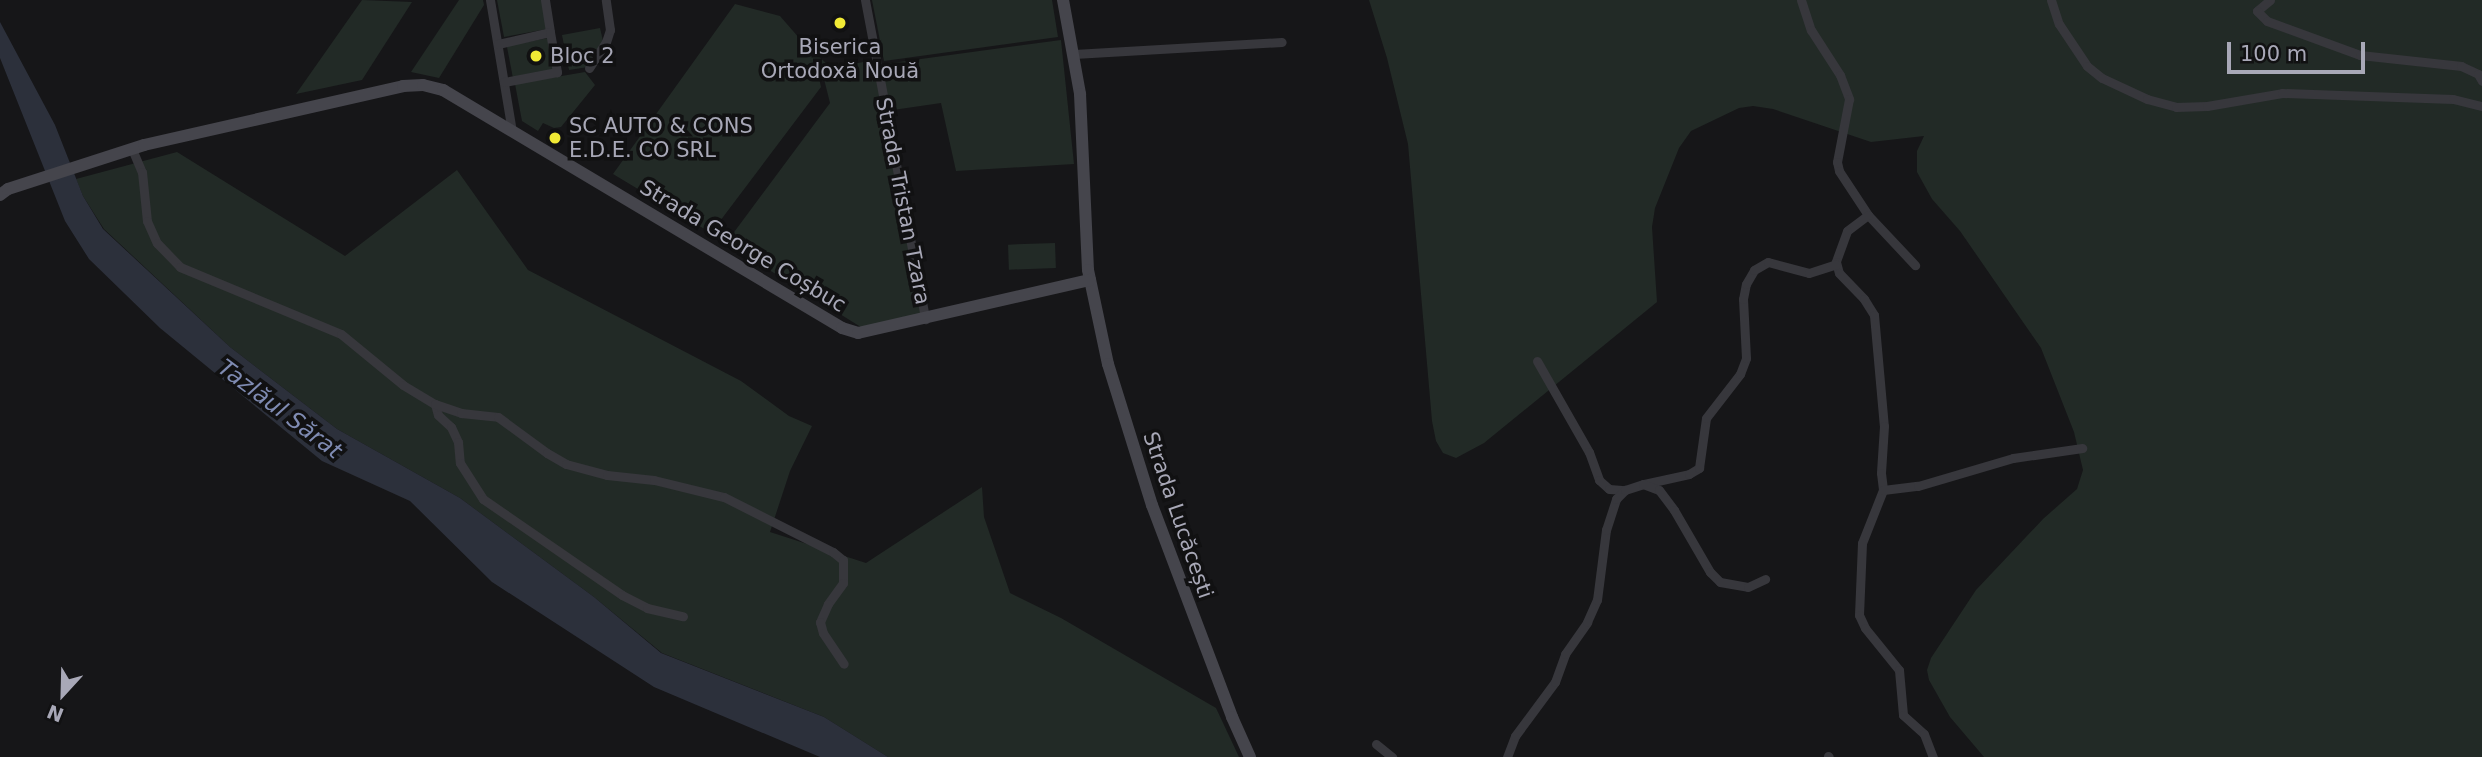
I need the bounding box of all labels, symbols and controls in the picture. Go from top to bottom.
marker: Biserica Ortodoxă Nouă [832,15,848,31]
scale bar [2230,28,2368,72]
place label: Biserica Ortodoxă Nouă [761,34,919,84]
text: 100 m [2240,42,2307,66]
place label: Bloc 2 [550,43,615,69]
marker: Bloc 2 [528,48,544,64]
street label: Strada Tristan Tzara [871,95,935,307]
place label: SC AUTO & CONS E.D.E. CO SRL [569,113,753,163]
marker: SC AUTO & CONS E.D.E. CO SRL [547,130,563,146]
street label: Strada George Coșbuc [635,174,851,318]
water label: Tazlăul Sărat [213,353,347,465]
street label: Strada Lucăcești [1138,428,1218,602]
north arrow [28,659,98,729]
text: N [44,700,67,727]

